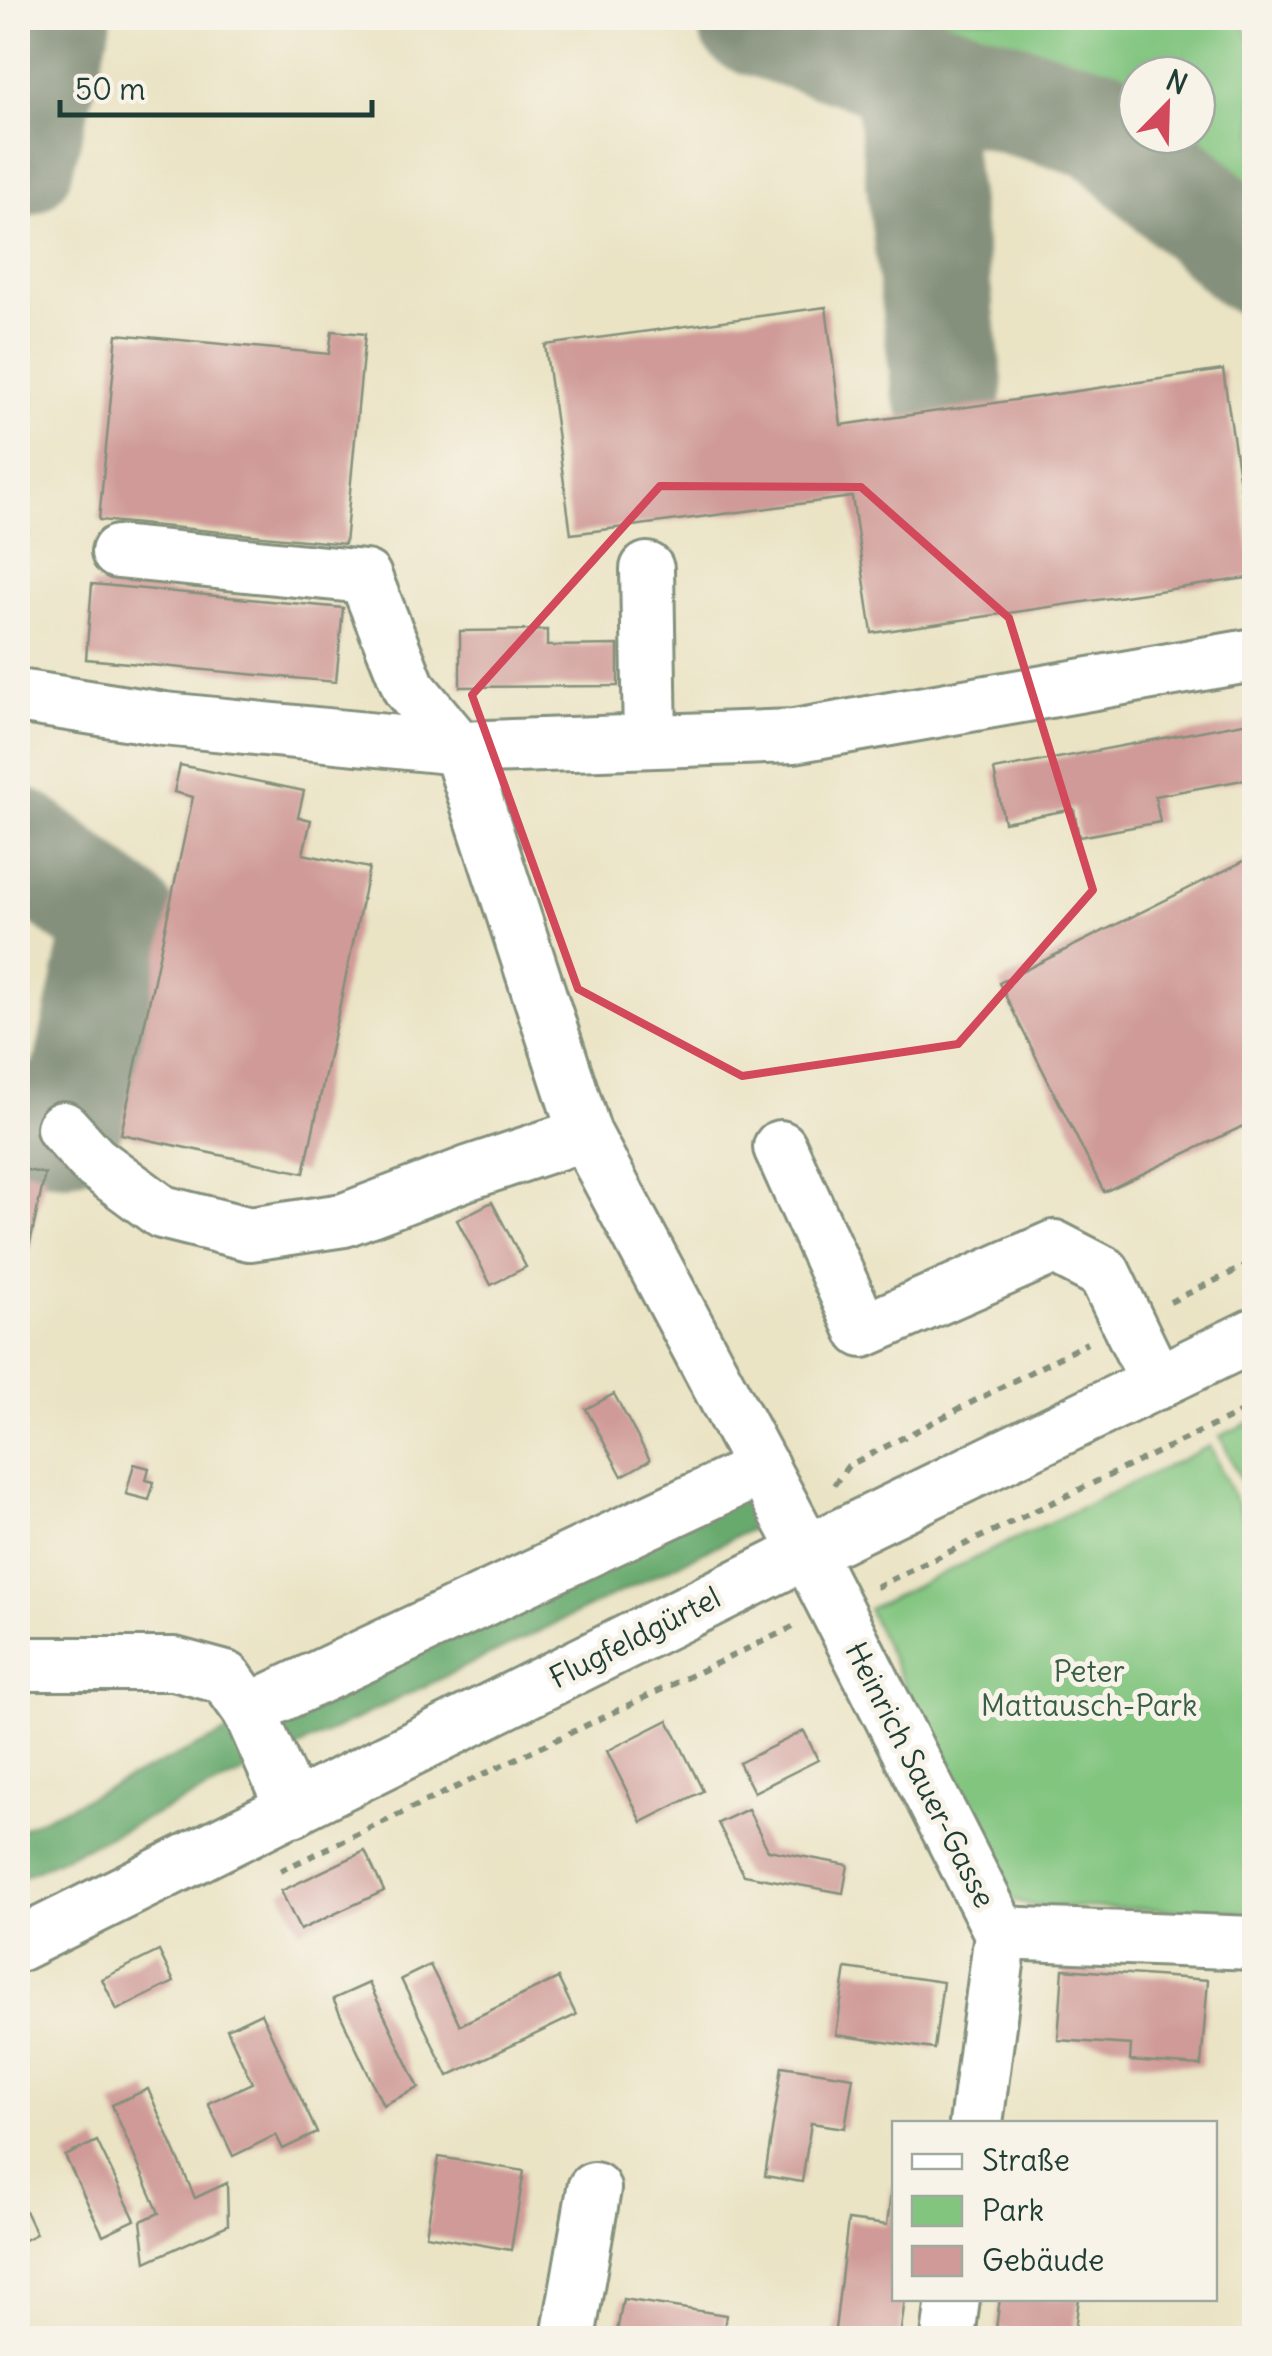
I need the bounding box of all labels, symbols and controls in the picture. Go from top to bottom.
scale bar [60,55,372,117]
north arrow [1117,55,1217,155]
text: N [1161,62,1193,102]
text: 50 m [75,70,145,108]
street label: Flugfeldgürtel [543,1578,726,1696]
street label: Heinrich Sauer-Gasse [837,1635,1004,1914]
park label: Peter Mattausch-Park [981,1652,1197,1724]
legend [892,2121,1217,2301]
text: Straße [982,2141,1070,2179]
text: Park [982,2191,1044,2229]
text: Gebäude [982,2241,1104,2279]

